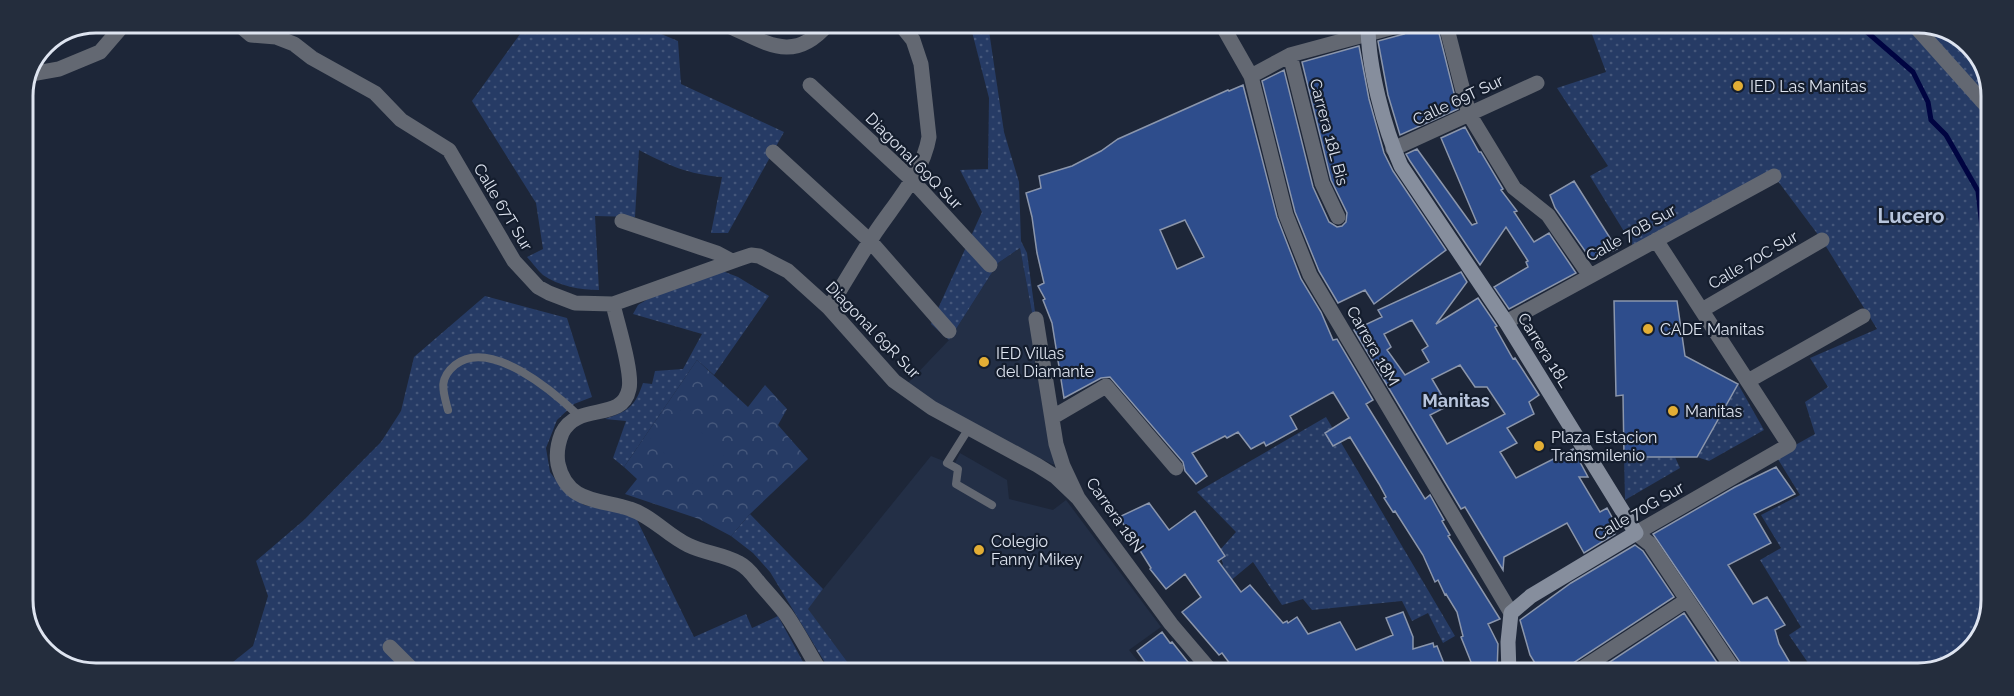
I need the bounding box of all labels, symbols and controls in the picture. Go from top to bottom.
street label: Calle 69T Sur [1410,71,1507,129]
street label: Carrera 18L Bis [1306,77,1352,188]
place label: IED Las Manitas [1750,77,1867,96]
marker: IED Las Manitas [1731,79,1745,93]
street label: Diagonal 69Q Sur [862,109,967,214]
street label: Calle 67T Sur [470,160,537,254]
street label: Calle 70B Sur [1583,200,1680,265]
district label: Lucero [1878,204,1944,228]
street label: Calle 70C Sur [1705,227,1801,293]
street label: Diagonal 69R Sur [822,278,924,383]
street label: Carrera 18M [1343,303,1403,389]
street label: Carrera 18L [1514,309,1575,391]
place label: CADE Manitas [1660,320,1764,339]
marker: CADE Manitas [1641,322,1655,336]
place label: IED Villas del Diamante [996,344,1094,381]
marker: IED Villas del Diamante [977,355,991,369]
district label: Manitas [1422,390,1490,411]
place label: Manitas [1685,402,1743,421]
marker: Manitas [1666,404,1680,418]
place label: Plaza Estacion Transmilenio [1551,428,1657,465]
marker: Plaza Estacion Transmilenio [1532,439,1546,453]
street label: Carrera 18N [1082,474,1148,556]
street label: Calle 70G Sur [1591,477,1688,544]
place label: Colegio Fanny Mikey [991,532,1083,569]
marker: Colegio Fanny Mikey [972,543,986,557]

